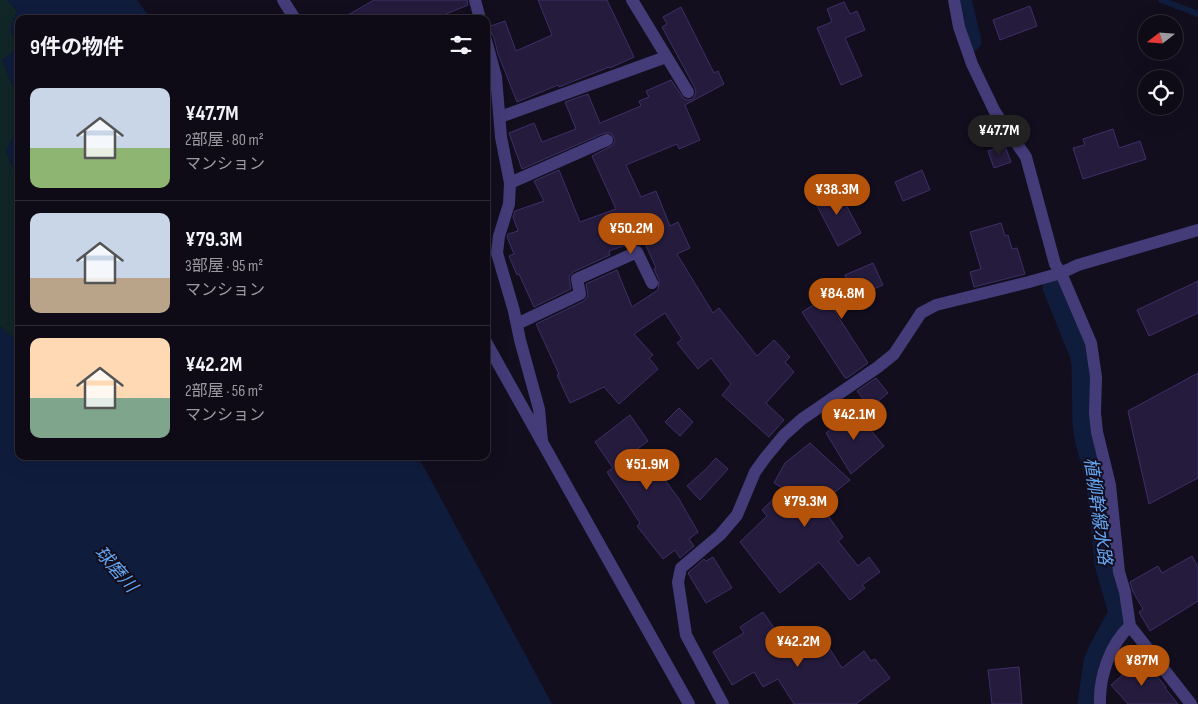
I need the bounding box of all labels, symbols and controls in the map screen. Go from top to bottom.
north arrow [1138,15,1182,60]
map controls [1138,15,1183,115]
icon: filters [447,31,475,59]
text: 9件の物件 [30,35,124,60]
button: locate [1138,70,1183,115]
text: ¥47.7M [185,101,239,126]
icon: home [70,108,130,168]
pin: ¥47.7M [958,114,1040,157]
text: ¥47.7M [979,121,1019,140]
text: 2部屋 · 80 m² [185,131,264,150]
text: マンション [185,155,265,174]
pin: ¥38.3M [796,174,878,216]
text: ¥38.3M [815,180,859,199]
pin: ¥50.2M [590,212,672,255]
text: ¥50.2M [609,219,653,238]
text: ¥79.3M [185,227,242,252]
icon: home [70,233,130,293]
text: 3部屋 · 95 m² [185,257,263,276]
pin: ¥84.8M [801,278,883,320]
text: マンション [185,281,265,300]
text: ¥84.8M [820,284,864,303]
text: ¥42.2M [185,352,242,377]
icon: home [70,358,130,418]
text: 2部屋 · 56 m² [185,382,263,401]
pin: ¥42.1M [813,398,895,441]
text: ¥42.1M [833,405,875,424]
text: マンション [185,406,265,425]
pin: ¥51.9M [606,448,688,491]
text: ¥51.9M [625,455,669,474]
water label: 植柳幹線水路 [1080,456,1116,568]
pin: ¥79.3M [764,486,846,528]
text: ¥79.3M [783,492,827,511]
water label: 球磨川 [90,542,143,598]
pin: ¥42.2M [757,626,839,668]
text: ¥42.2M [776,632,820,651]
pin: ¥87M [1112,644,1172,687]
text: ¥87M [1126,651,1158,670]

